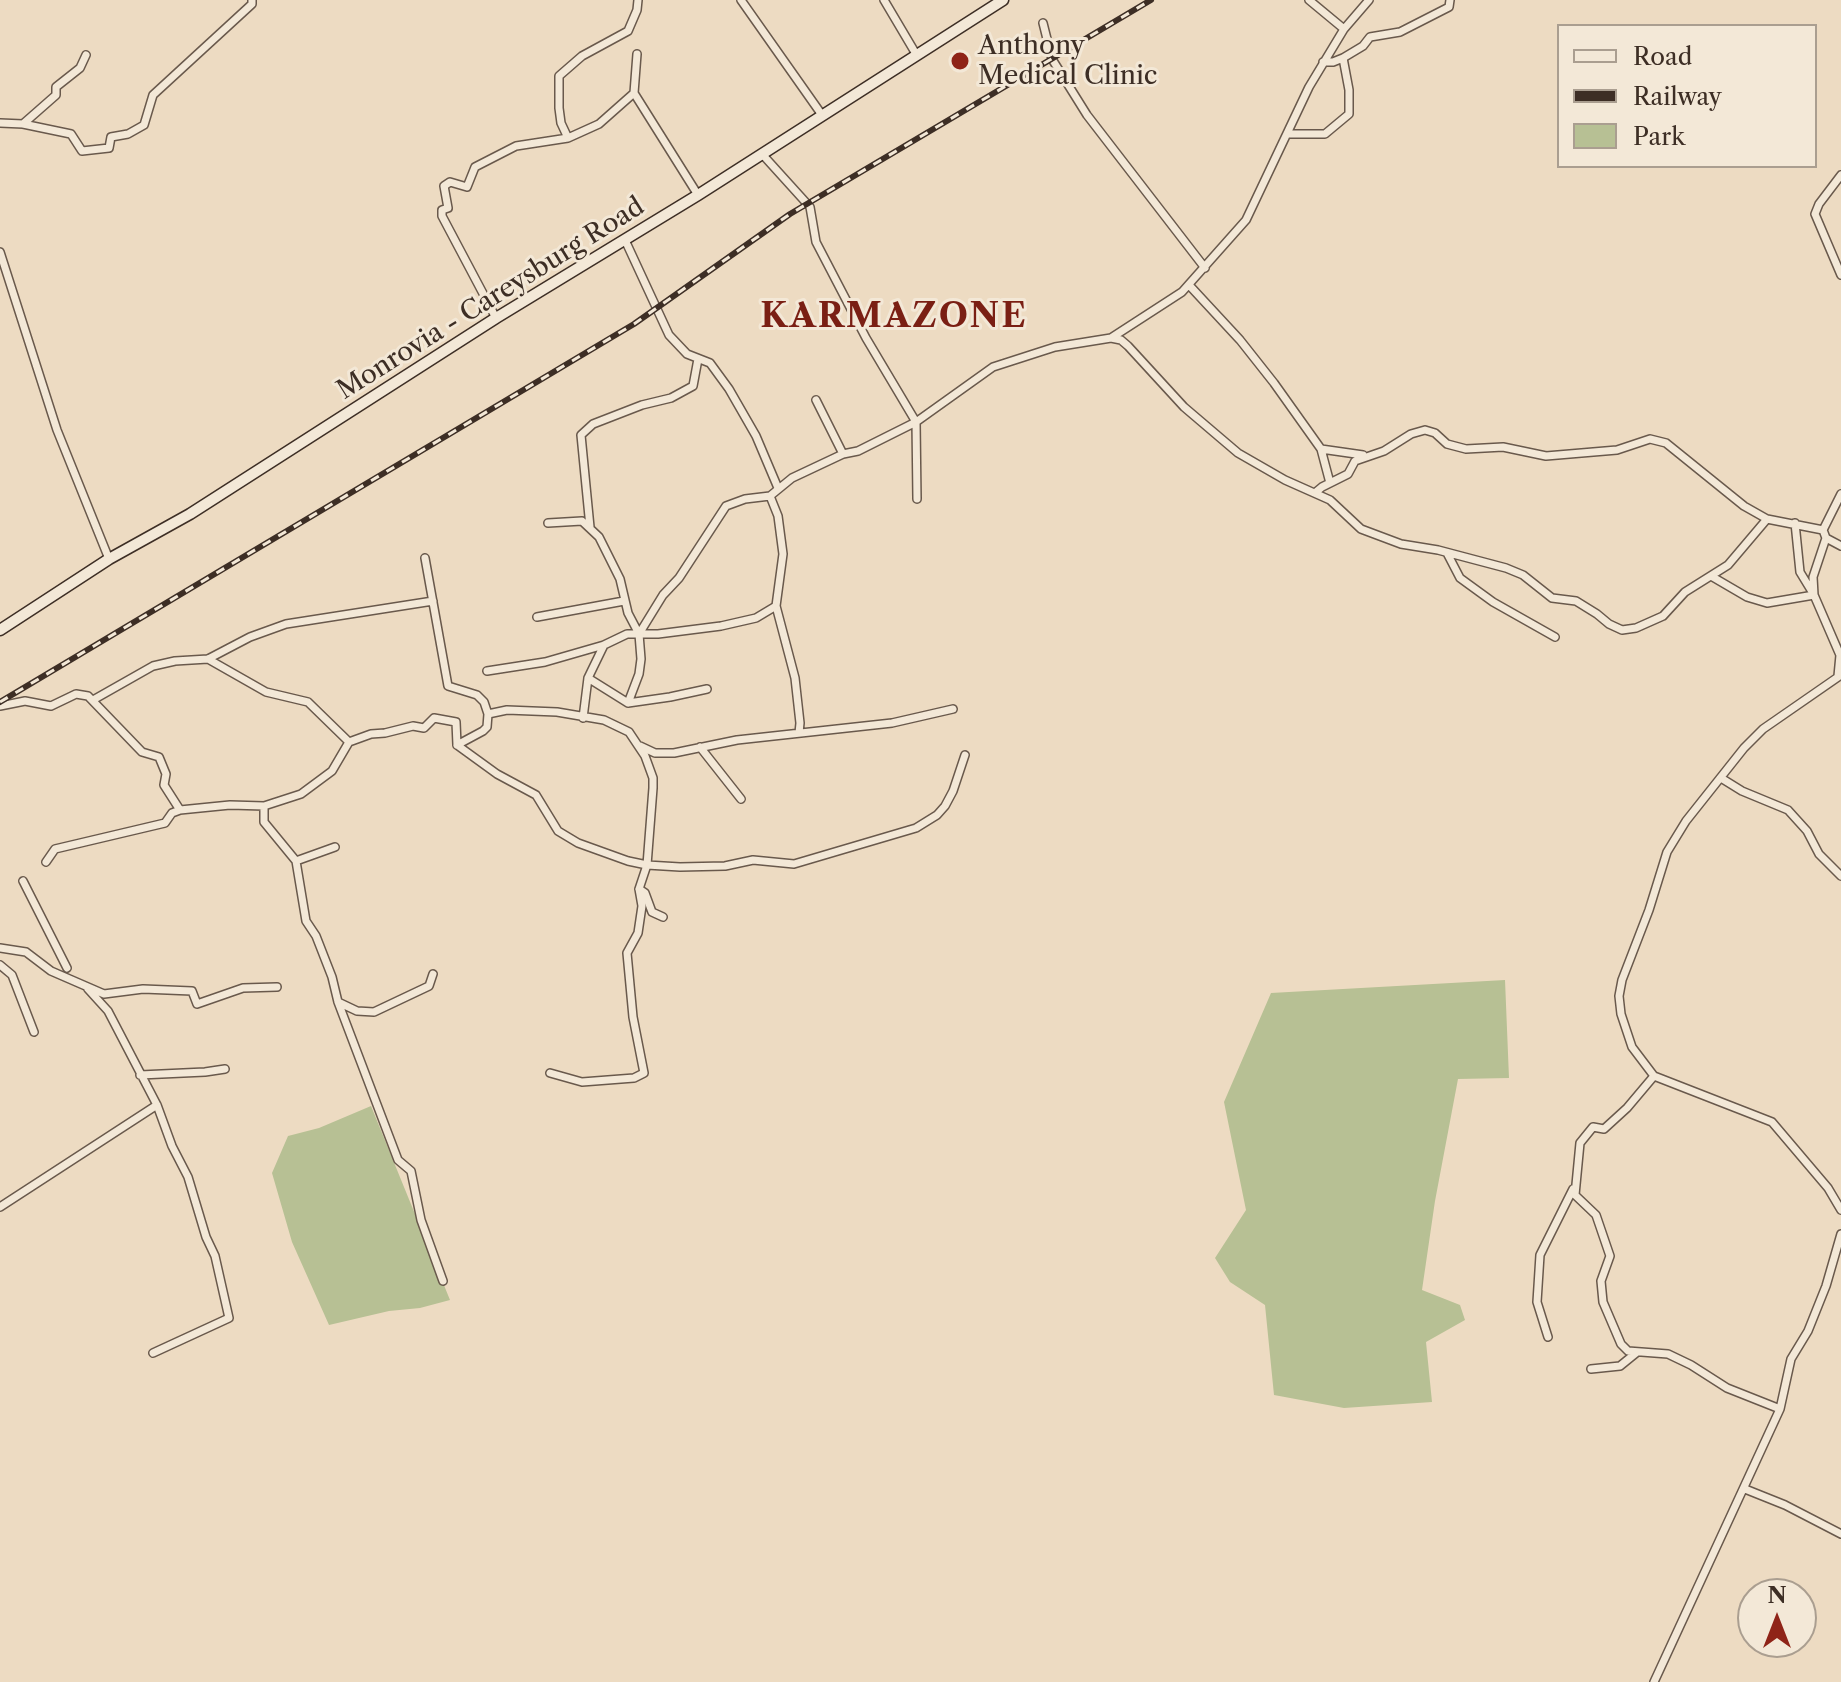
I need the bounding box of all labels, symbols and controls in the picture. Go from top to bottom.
legend [1557,24,1817,168]
place label: Anthony Medical Clinic [978,30,1158,92]
text: Road [1633,42,1692,71]
marker: Anthony Medical Clinic [949,50,971,72]
text: Railway [1633,82,1722,111]
text: Park [1633,122,1685,151]
street label: Monrovia - Careysburg Road [332,191,650,407]
district label: KARMAZONE [760,297,1028,337]
north arrow [1737,1578,1817,1658]
text: N [1767,1582,1787,1609]

